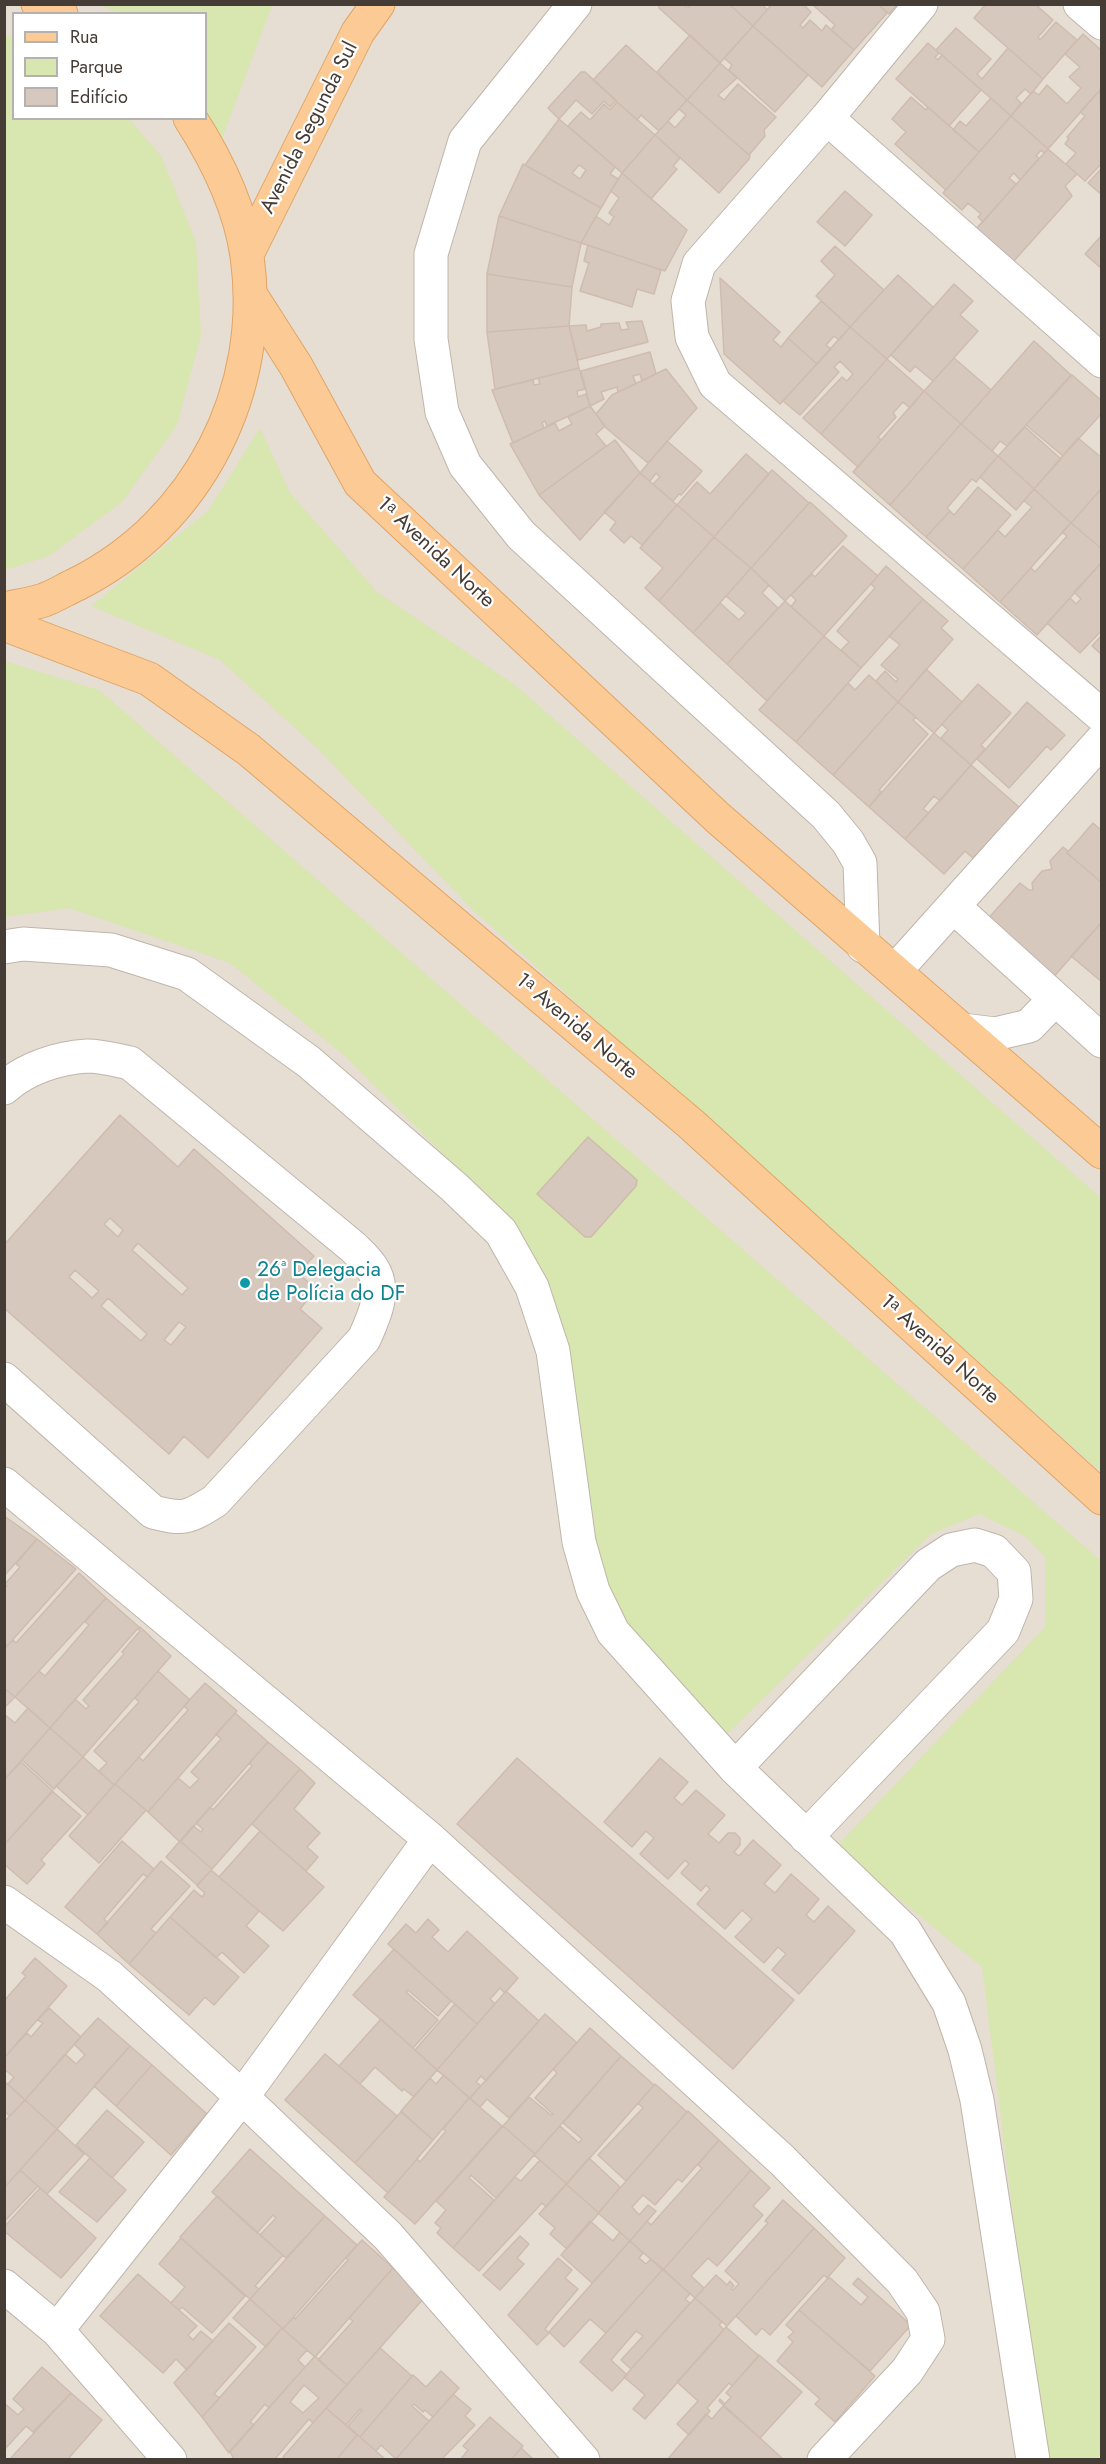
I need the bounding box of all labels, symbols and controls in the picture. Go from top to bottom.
legend [12,12,207,120]
text: Rua [70,24,98,50]
street label: Avenida Segunda Sul [256,38,364,218]
text: Parque [70,54,123,80]
text: Edifício [70,84,128,110]
street label: 1ᵃ Avenida Norte [371,492,499,614]
street label: 1ᵃ Avenida Norte [510,969,642,1085]
place label: 26ª Delegacia de Polícia do DF [257,1258,405,1308]
marker: 26ª Delegacia de Polícia do DF [238,1276,252,1290]
street label: 1ᵃ Avenida Norte [874,1290,1004,1410]

